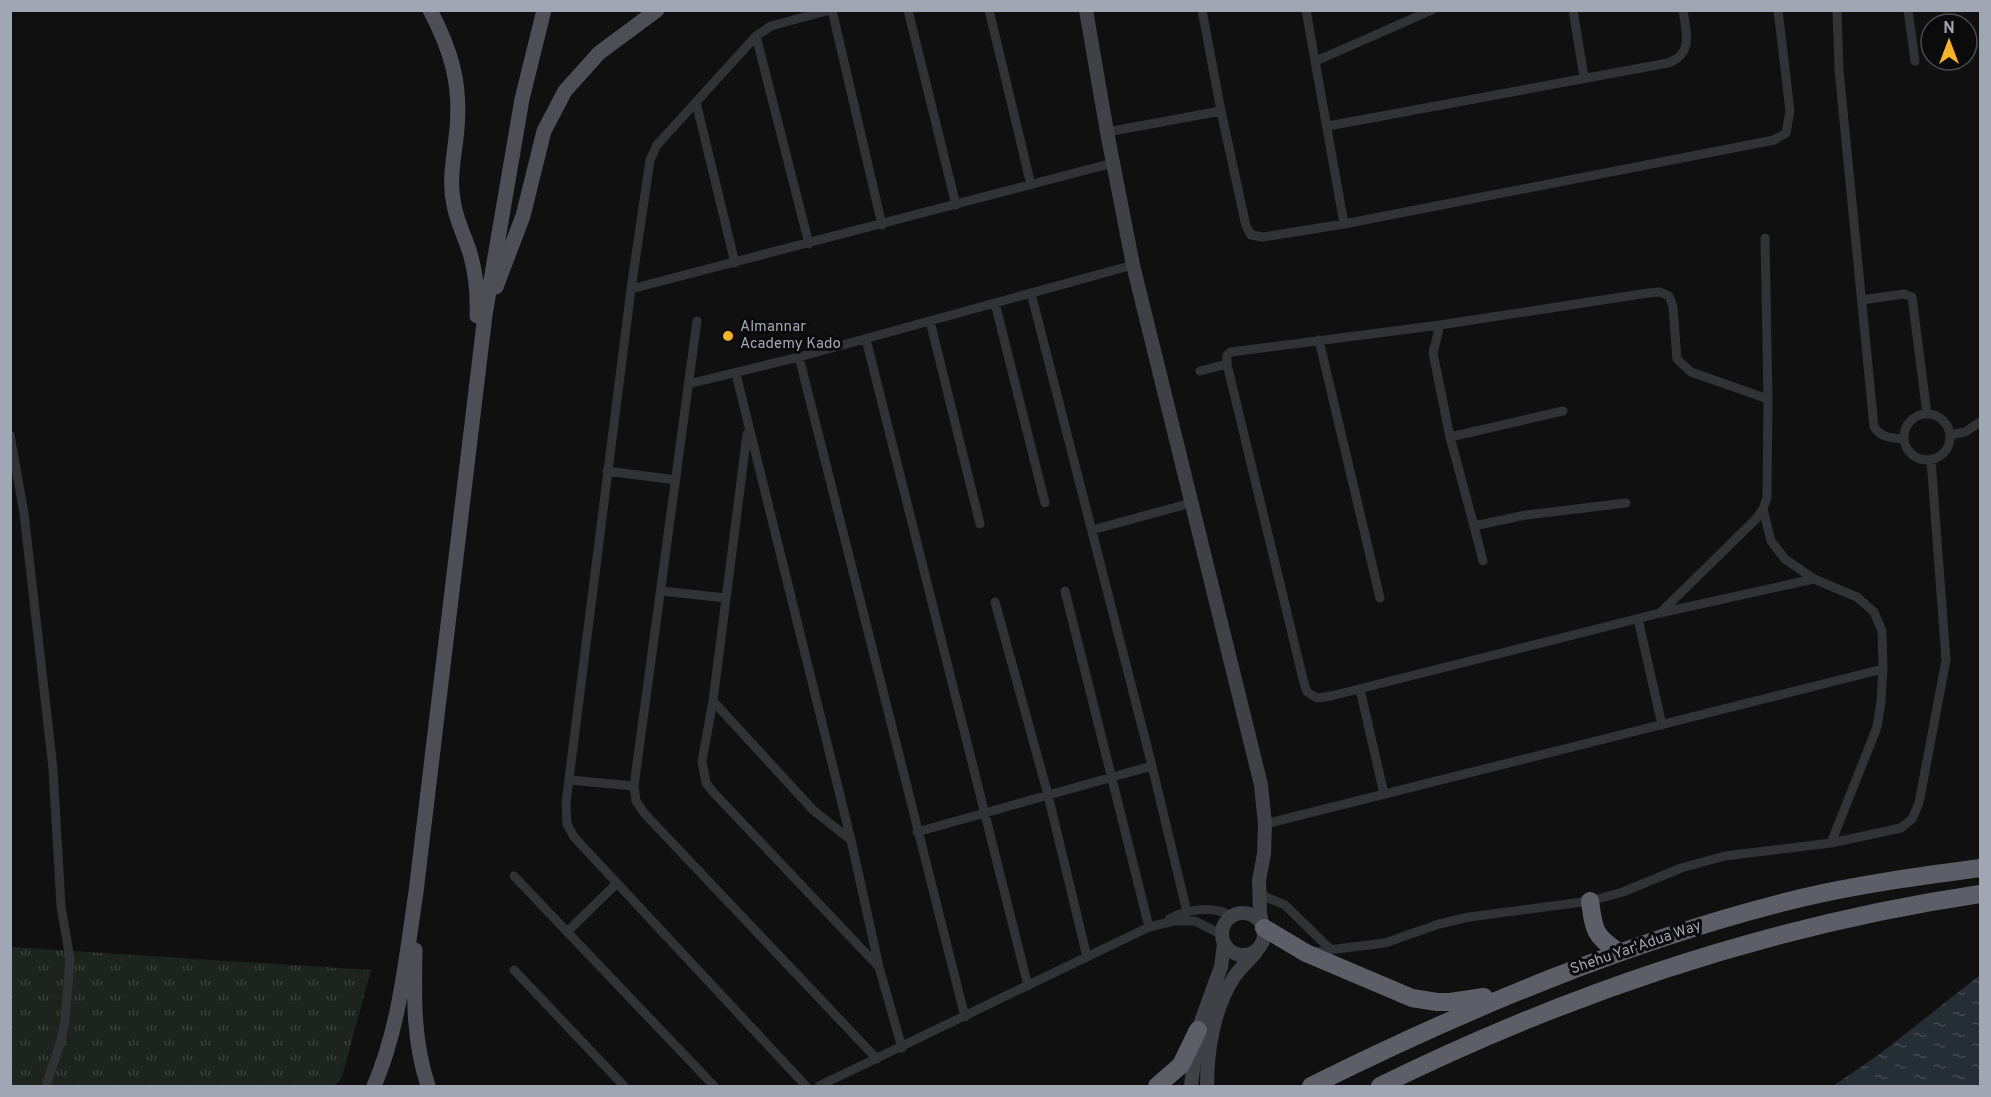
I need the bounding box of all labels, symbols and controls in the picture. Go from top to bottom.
north arrow [1919,12,1979,72]
text: N [1943,19,1955,39]
place label: Almannar Academy Kado [740,318,841,354]
marker: Almannar Academy Kado [721,329,735,343]
street label: Shehu Yar'Adua Way [1568,917,1704,979]

